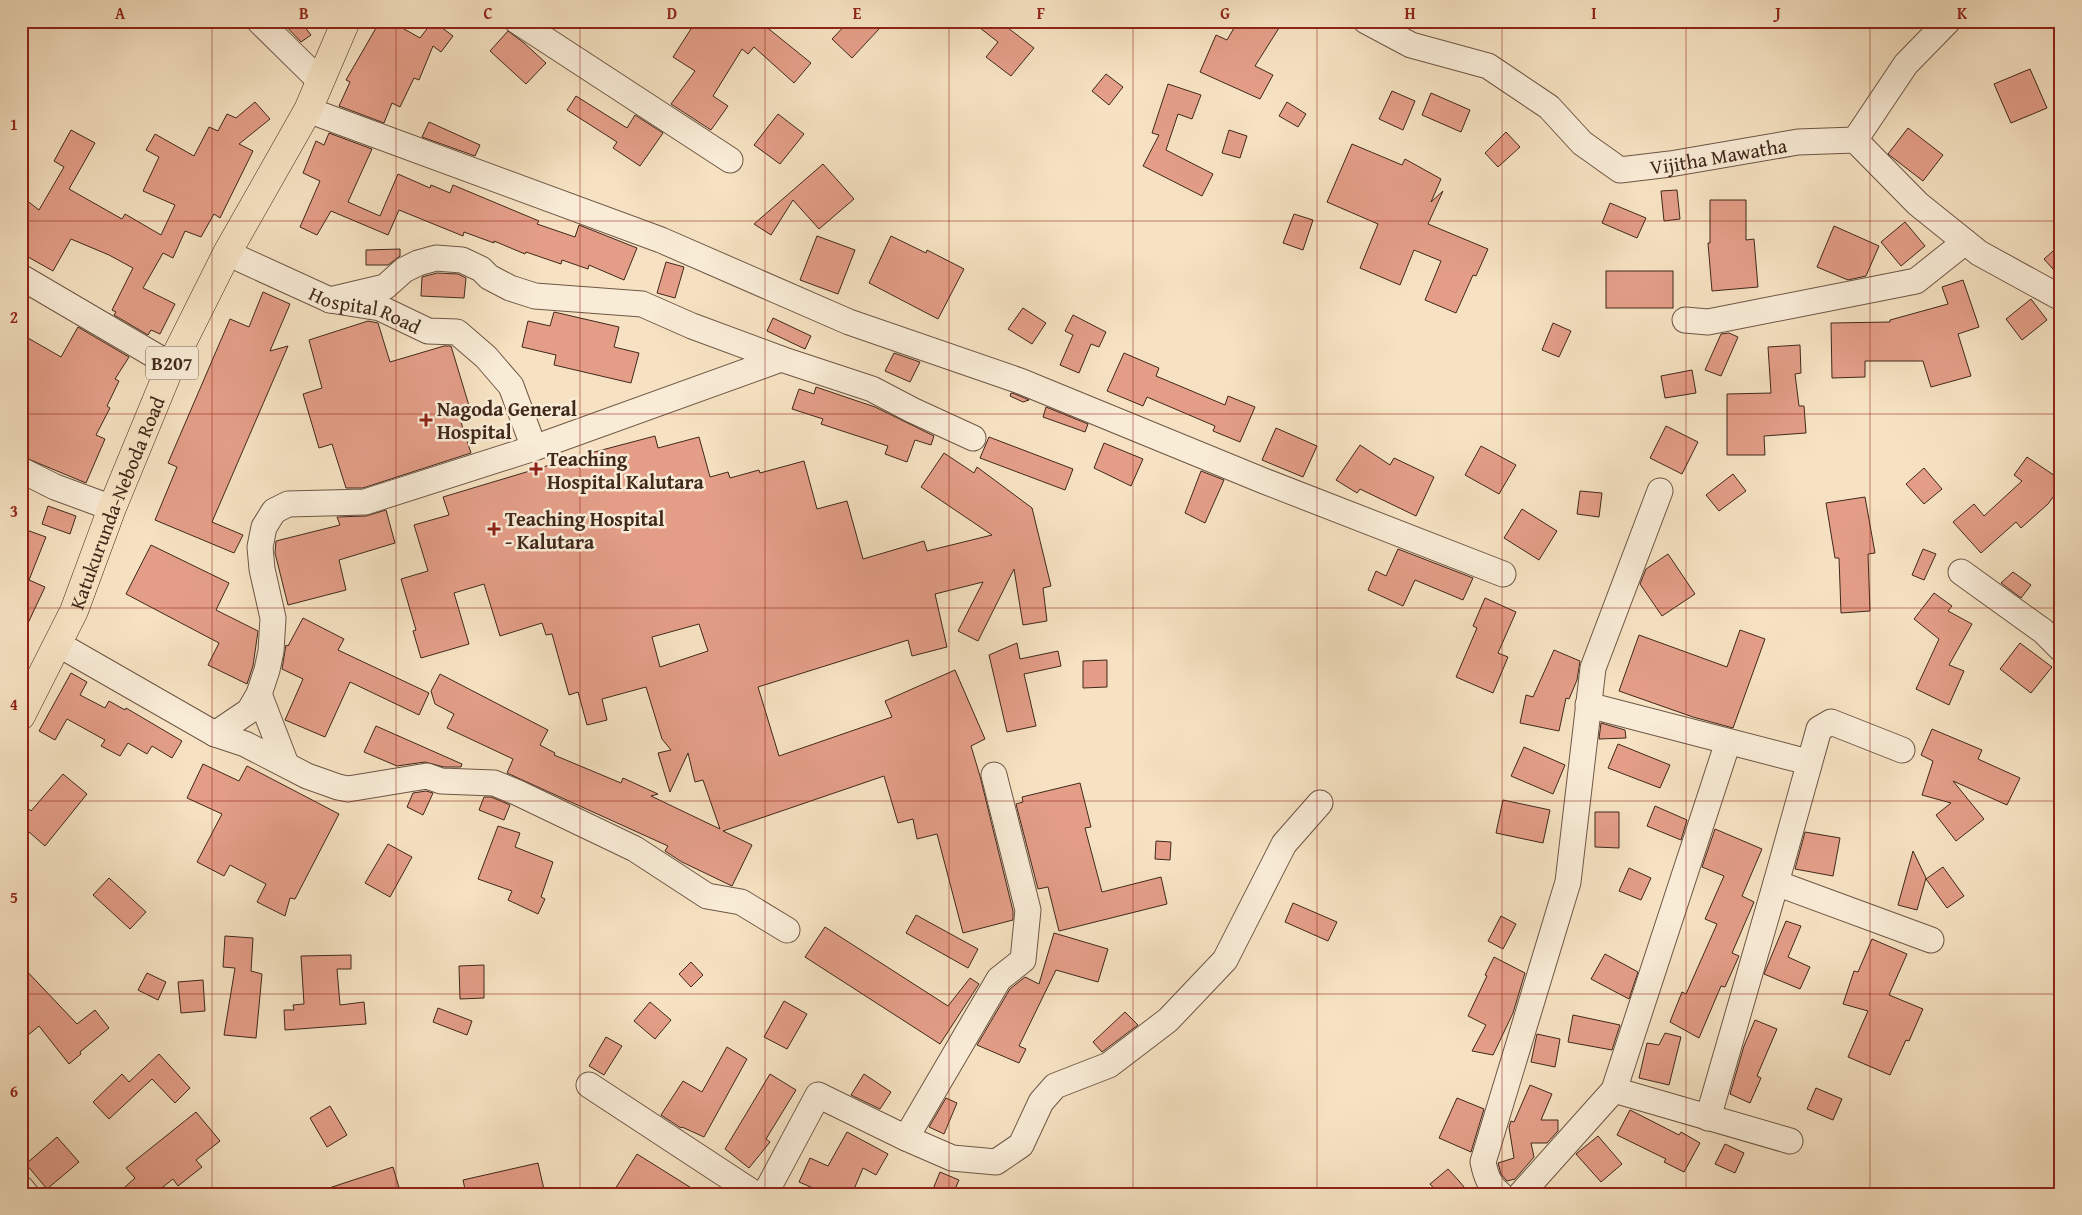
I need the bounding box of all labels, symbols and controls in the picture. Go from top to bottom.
text: A [115,1,126,25]
text: B [299,1,309,25]
text: C [483,1,493,25]
text: D [667,1,677,25]
text: E [853,1,862,25]
text: F [1037,1,1045,25]
text: G [1220,1,1230,25]
text: H [1404,1,1416,25]
text: I [1591,1,1597,25]
text: J [1772,1,1781,25]
text: K [1957,1,1968,25]
text: 1 [10,112,18,136]
street label: Vijitha Mawatha [1648,130,1789,181]
street label: Hospital Road [305,278,426,340]
text: 2 [10,305,18,329]
road number: B207 [146,346,198,379]
street label: Katukurunda-Neboda Road [61,391,171,613]
place label: Nagoda General Hospital [437,394,577,446]
marker: Nagoda General Hospital [419,413,433,427]
place label: Teaching Hospital Kalutara [547,444,704,496]
marker: Teaching Hospital Kalutara [529,462,543,476]
text: 3 [10,499,18,523]
place label: Teaching Hospital - Kalutara [505,504,665,556]
marker: Teaching Hospital - Kalutara [487,522,501,536]
text: 4 [10,692,18,716]
text: 5 [10,885,18,909]
text: 6 [10,1079,18,1103]

